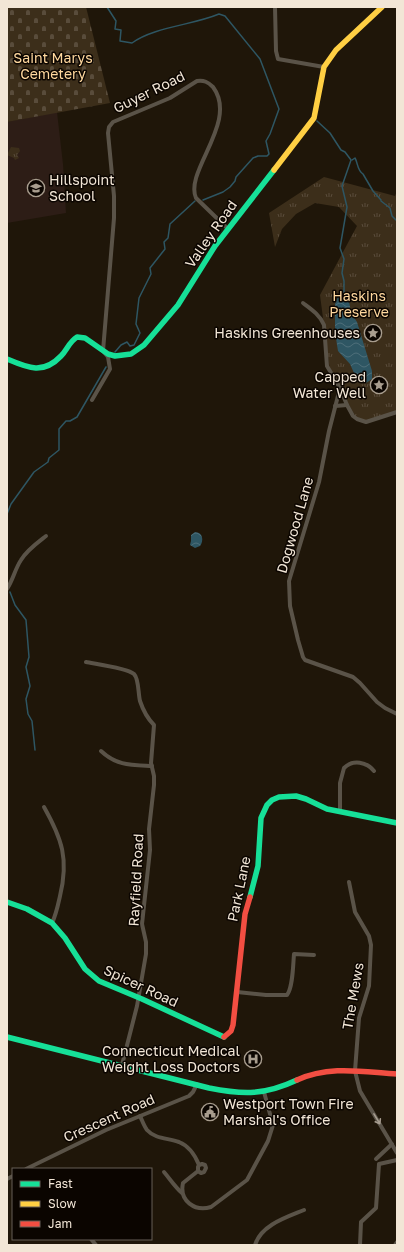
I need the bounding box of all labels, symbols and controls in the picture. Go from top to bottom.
park label: Saint Marys Cemetery [13,49,93,82]
street label: Guyer Road [110,67,187,116]
place label: Hillspoint School [49,171,115,204]
school or university icon: Hillspoint School [26,178,46,198]
street label: Valley Road [181,197,240,271]
park label: Haskins Preserve [329,287,389,320]
place icon: Haskins Greenhouses [363,323,383,343]
place label: Haskins Greenhouses [214,324,360,341]
place label: Capped Water Well [293,368,366,401]
place icon: Capped Water Well [369,375,389,395]
street label: Dogwood Lane [273,475,316,575]
street label: Rayfield Road [125,833,146,927]
street label: Park Lane [223,855,254,923]
street label: Spicer Road [101,961,181,1010]
street label: The Mews [338,961,367,1031]
place label: Connecticut Medical Weight Loss Doctors [102,1042,240,1075]
hospital icon: Connecticut Medical Weight Loss Doctors [243,1049,263,1069]
street label: Crescent Road [61,1090,157,1145]
place label: Westport Town Fire Marshal's Office [223,1095,354,1128]
public building icon: Westport Town Fire Marshal's Office [200,1102,220,1122]
one-way arrow [373,1113,381,1125]
legend [12,1168,152,1240]
text: Fast [48,1176,73,1191]
text: Slow [48,1196,76,1211]
text: Jam [48,1216,72,1231]

